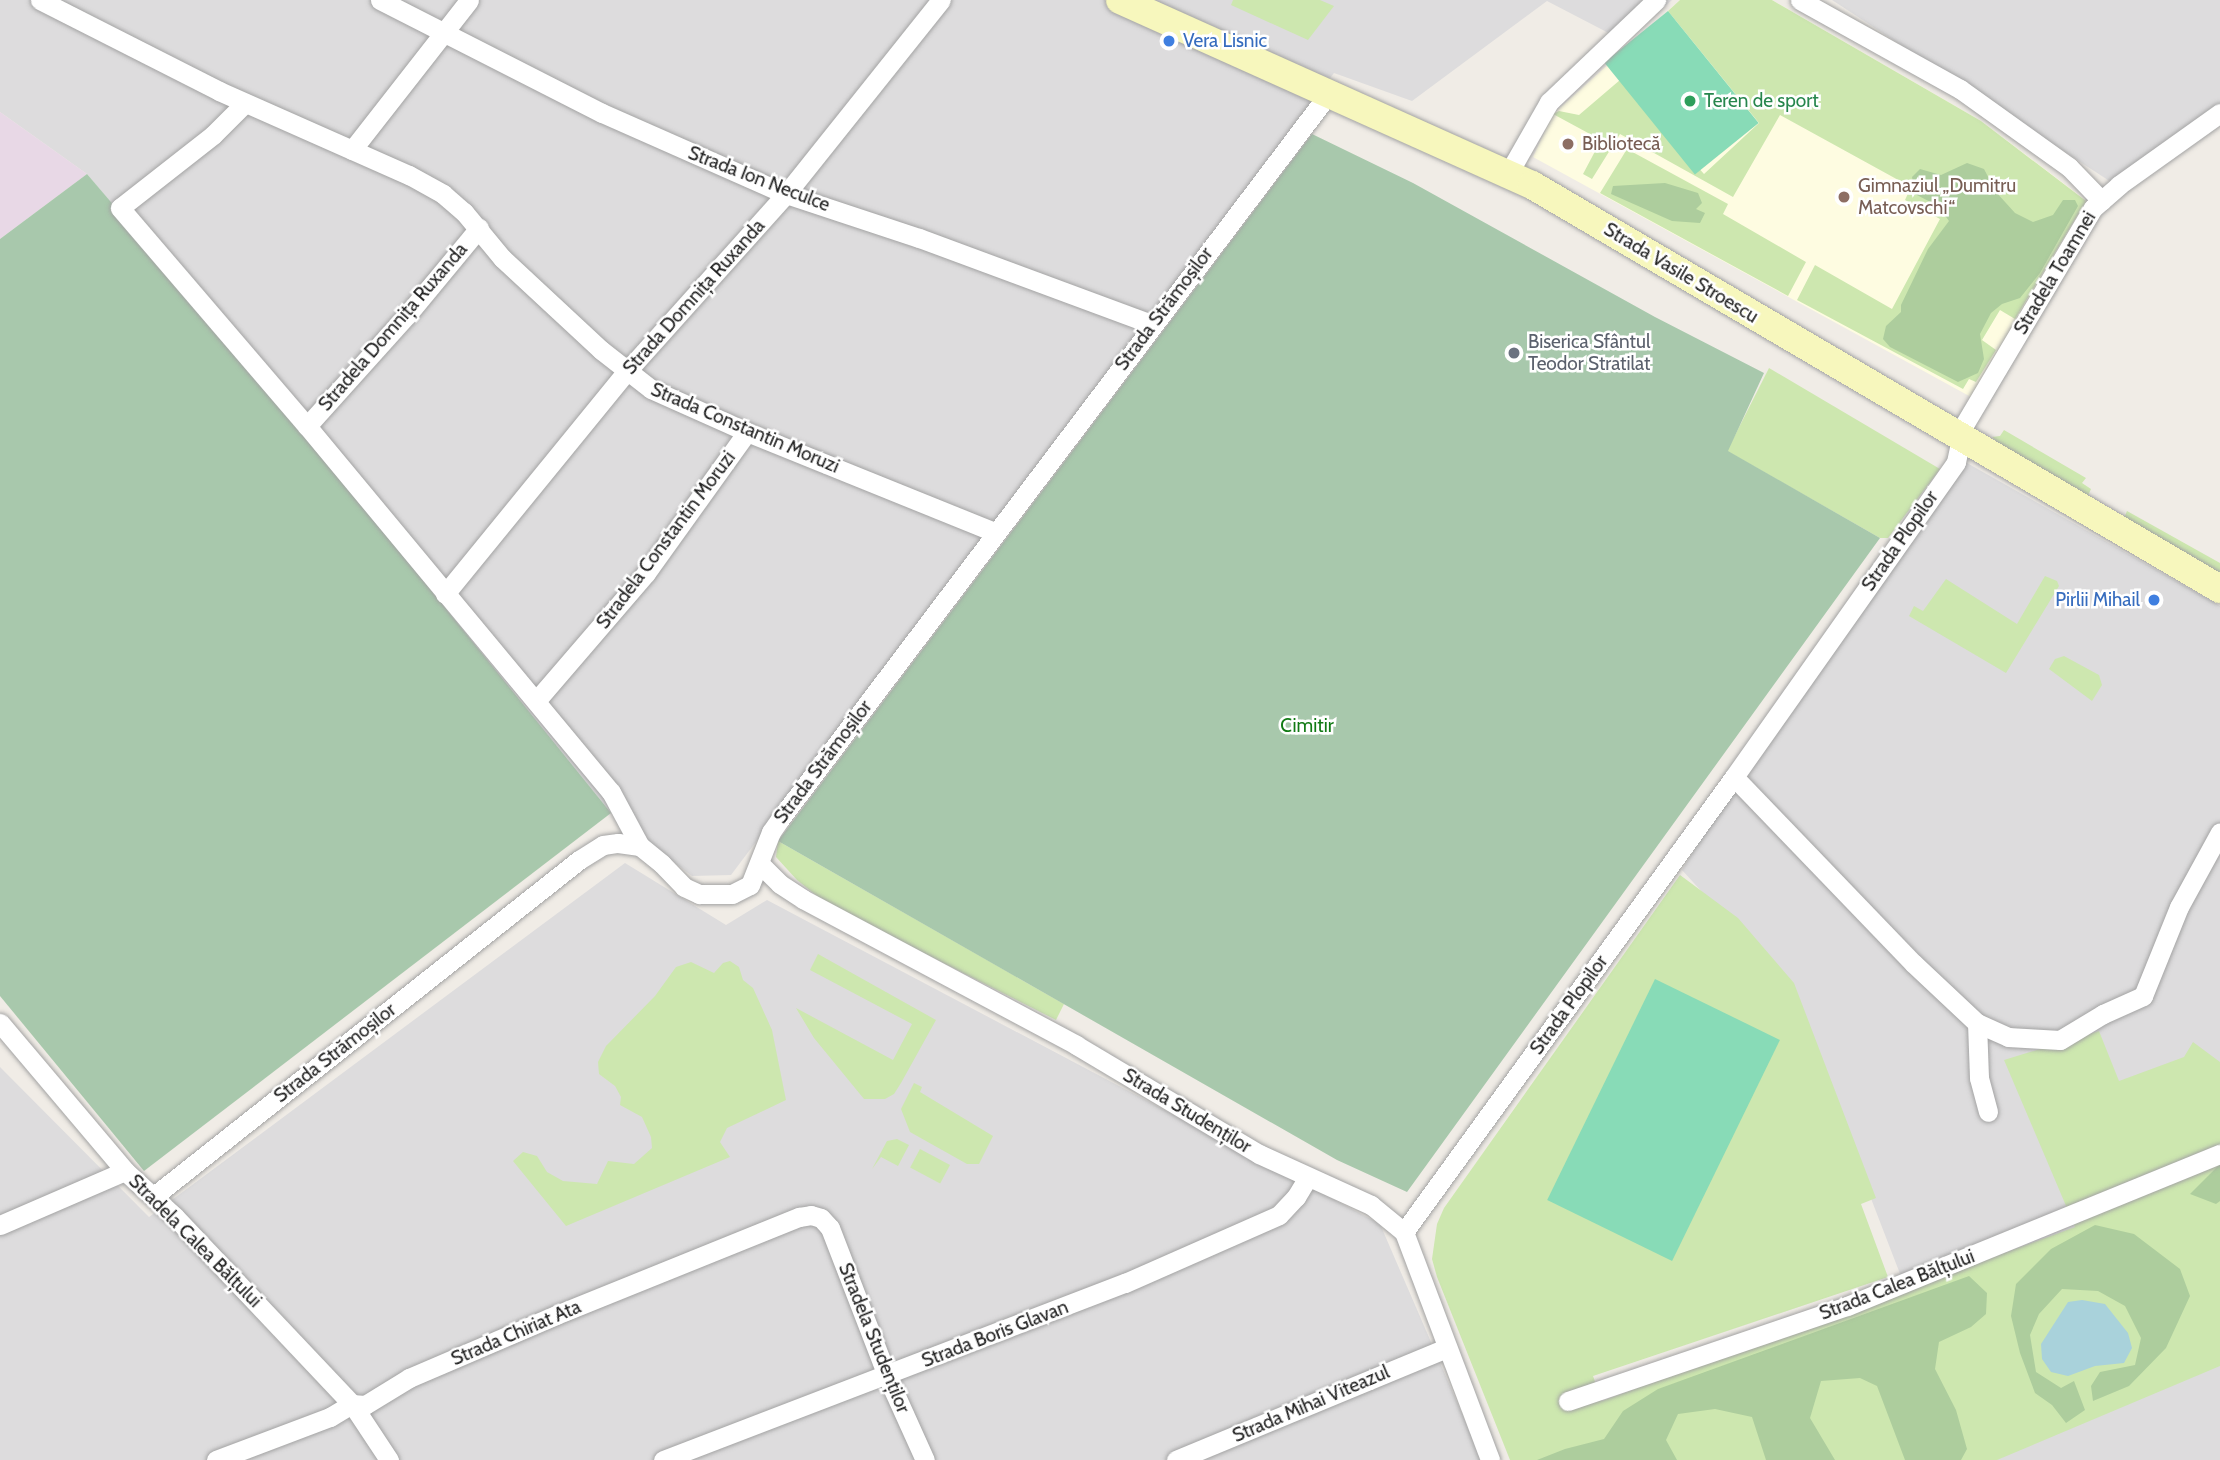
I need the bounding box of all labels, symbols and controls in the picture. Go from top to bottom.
place label: Vera Lisnic [1183,30,1267,52]
marker: Vera Lisnic [1161,33,1177,49]
place label: Teren de sport [1704,90,1819,112]
marker: Teren de sport [1682,93,1698,109]
place label: Bibliotecă [1582,133,1660,155]
marker: Bibliotecă [1560,136,1576,152]
street label: Strada Ion Neculce [685,141,833,217]
place label: Gimnaziul „Dumitru Matcovschi“ [1858,175,2016,219]
marker: Gimnaziul „Dumitru Matcovschi“ [1836,189,1852,205]
street label: Stradela Toamnei [2009,207,2101,339]
street label: Strada Domnița Ruxanda [618,215,770,379]
street label: Strada Vasile Stroescu [1600,218,1762,328]
street label: Stradela Domnița Ruxanda [314,238,472,416]
street label: Strada Strămoșilor [1110,243,1218,375]
place label: Biserica Sfântul Teodor Stratilat [1528,331,1650,375]
marker: Biserica Sfântul Teodor Stratilat [1506,345,1522,361]
street label: Strada Constantin Moruzi [647,378,843,478]
street label: Stradela Constantin Moruzi [592,447,740,633]
street label: Strada Plopilor [1857,486,1943,596]
place label: Pirlii Mihail [2055,589,2140,611]
marker: Pirlii Mihail [2146,592,2162,608]
street label: Strada Strămoșilor [769,696,877,828]
park label: Cimitir [1280,715,1334,737]
street label: Strada Plopilor [1525,951,1613,1059]
street label: Strada Strămoșilor [270,998,400,1108]
street label: Strada Studenților [1119,1064,1255,1158]
street label: Stradela Calea Bălțului [124,1170,266,1312]
street label: Strada Calea Bălțului [1816,1245,1978,1325]
street label: Stradela Studenților [834,1260,914,1416]
street label: Strada Chiriat Ata [448,1295,584,1371]
street label: Strada Boris Glavan [919,1296,1071,1372]
street label: Strada Mihai Viteazul [1229,1361,1393,1447]

